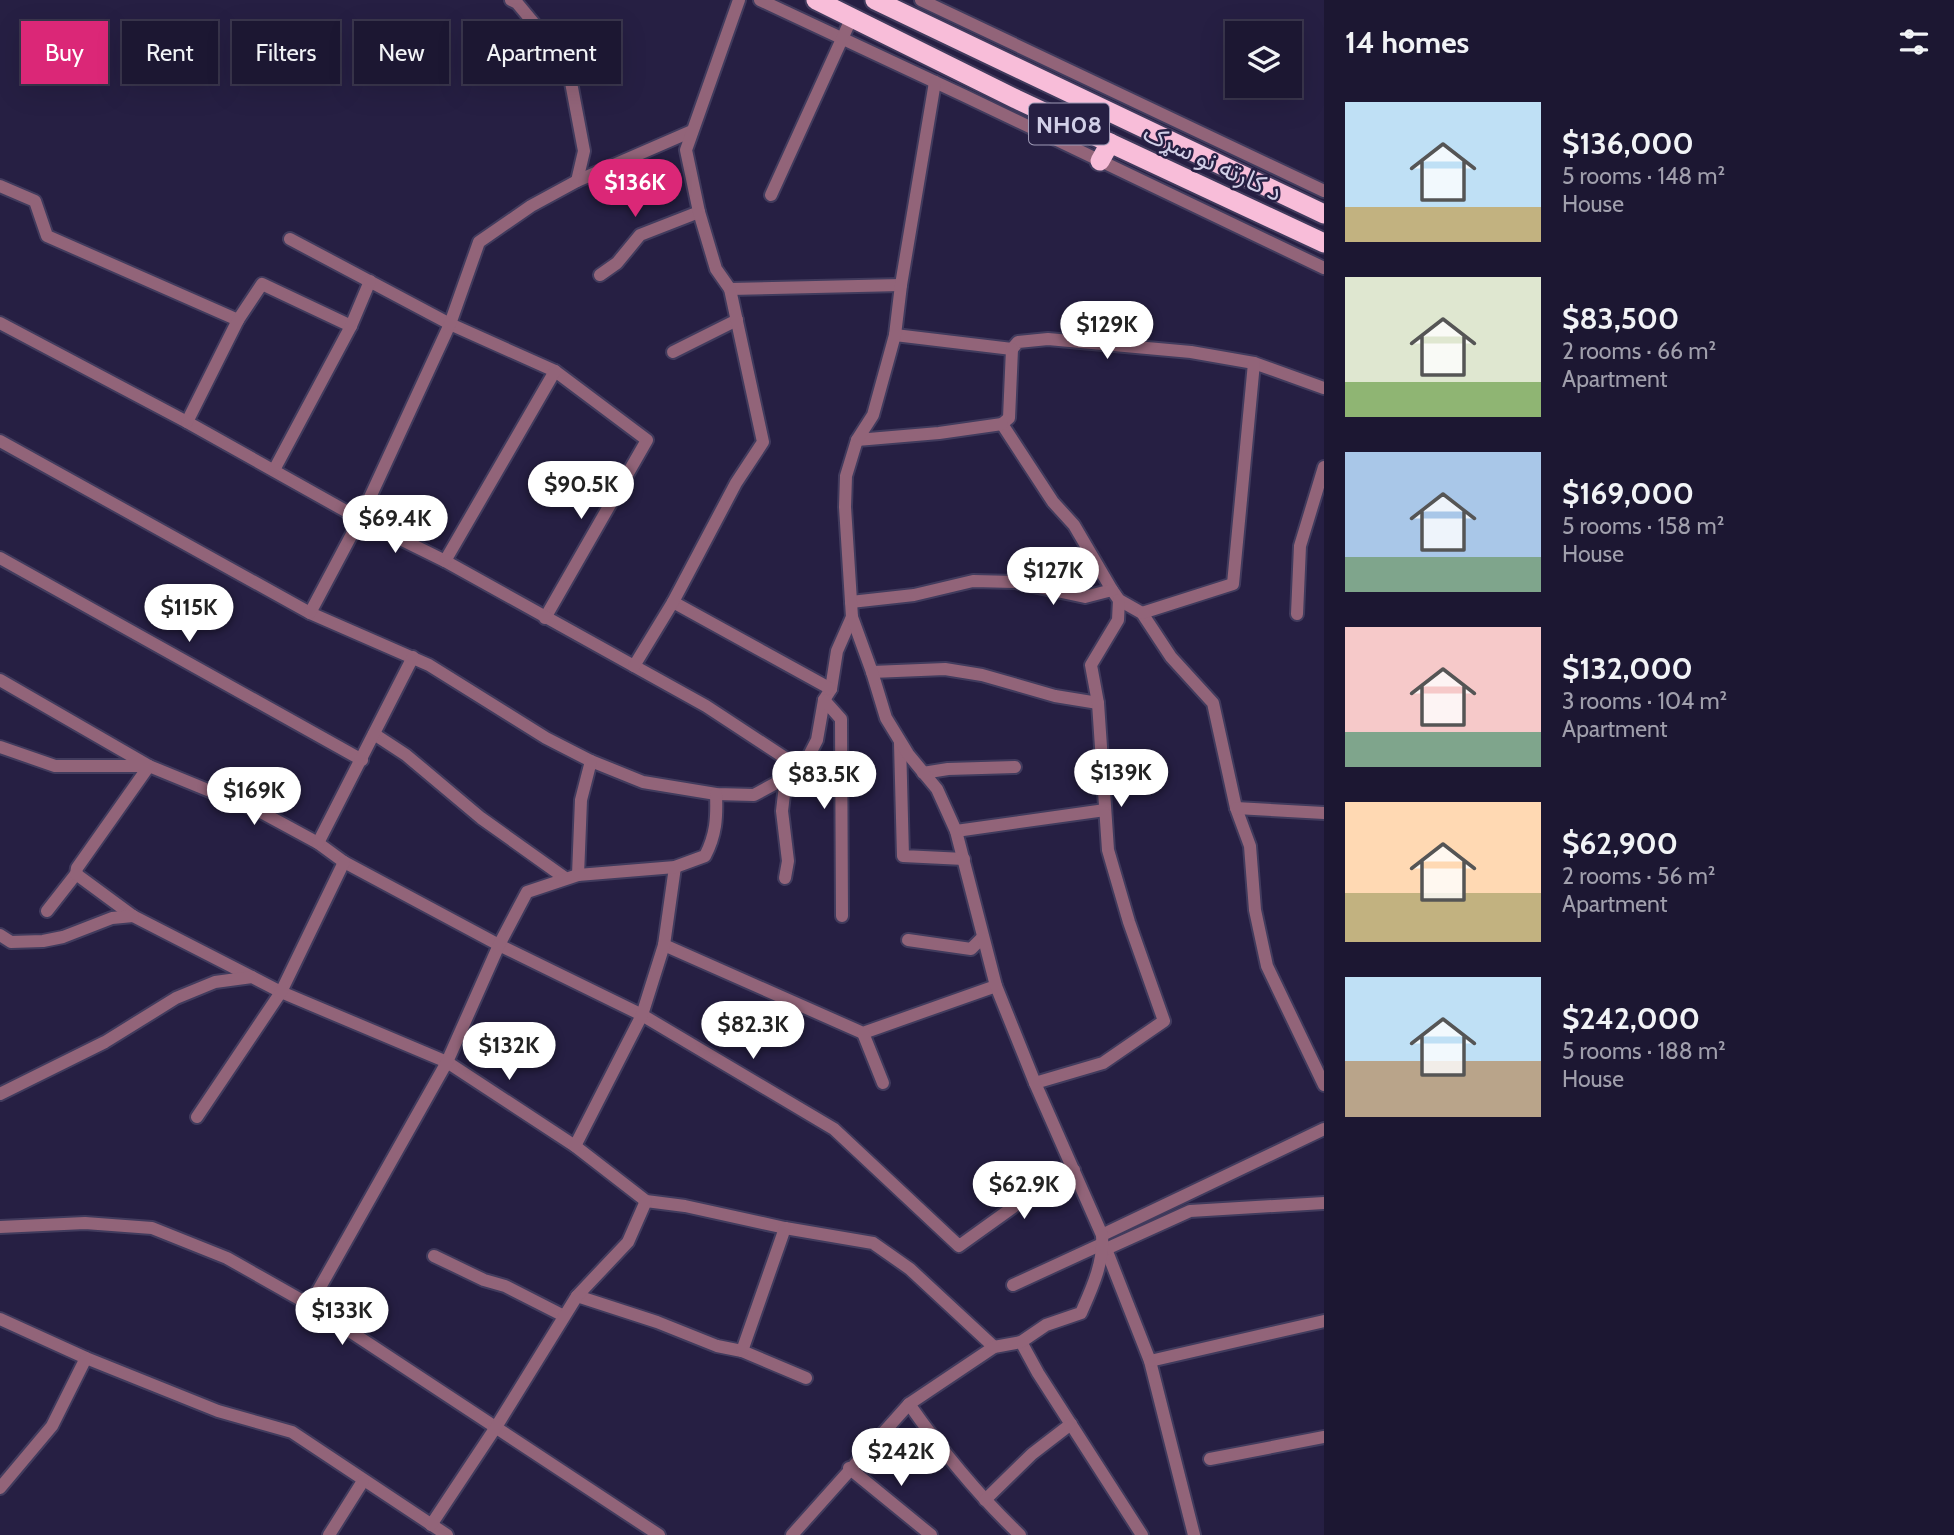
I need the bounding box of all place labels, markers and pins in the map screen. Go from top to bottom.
pin: $136K [586,160,684,219]
pin: $129K [1058,302,1156,361]
pin: $90.5K [524,462,638,521]
pin: $69.4K [338,496,452,555]
pin: $127K [1004,548,1102,607]
pin: $115K [140,584,238,644]
pin: $139K [1072,750,1170,809]
pin: $83.5K [767,752,881,811]
pin: $169K [205,768,303,827]
pin: $82.3K [696,1002,810,1061]
pin: $132K [460,1023,558,1082]
pin: $62.9K [967,1162,1081,1221]
pin: $133K [293,1288,391,1347]
pin: $242K [852,1428,950,1488]

